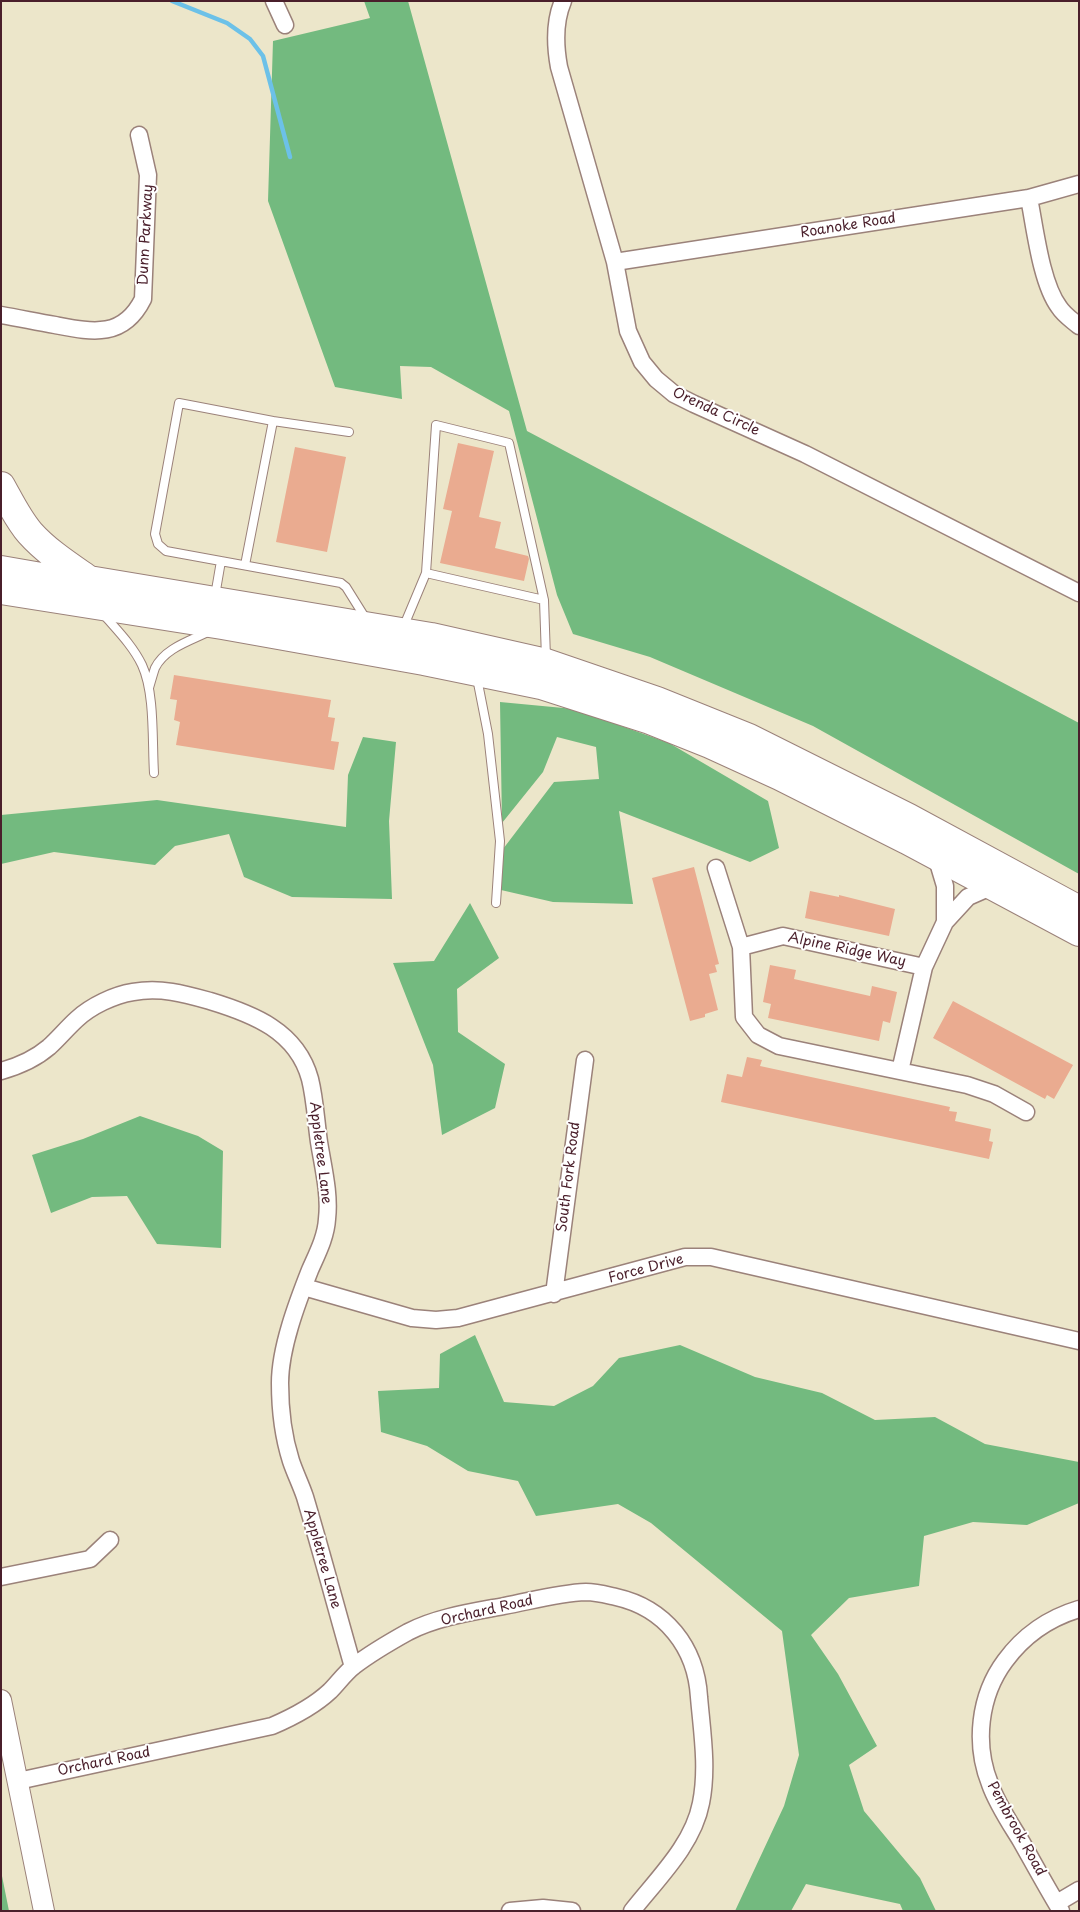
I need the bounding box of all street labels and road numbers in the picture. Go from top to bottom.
street label: Dunn Parkway [135,184,157,286]
street label: Roanoke Road [799,210,897,242]
street label: Orenda Circle [670,384,762,440]
street label: Alpine Ridge Way [787,929,907,971]
street label: Appletree Lane [305,1101,335,1205]
street label: South Fork Road [554,1121,584,1233]
street label: Force Drive [607,1251,685,1287]
street label: Appletree Lane [300,1507,344,1611]
street label: Orchard Road [439,1592,535,1630]
street label: Orchard Road [56,1744,152,1780]
street label: Pembrook Road [983,1779,1049,1879]

